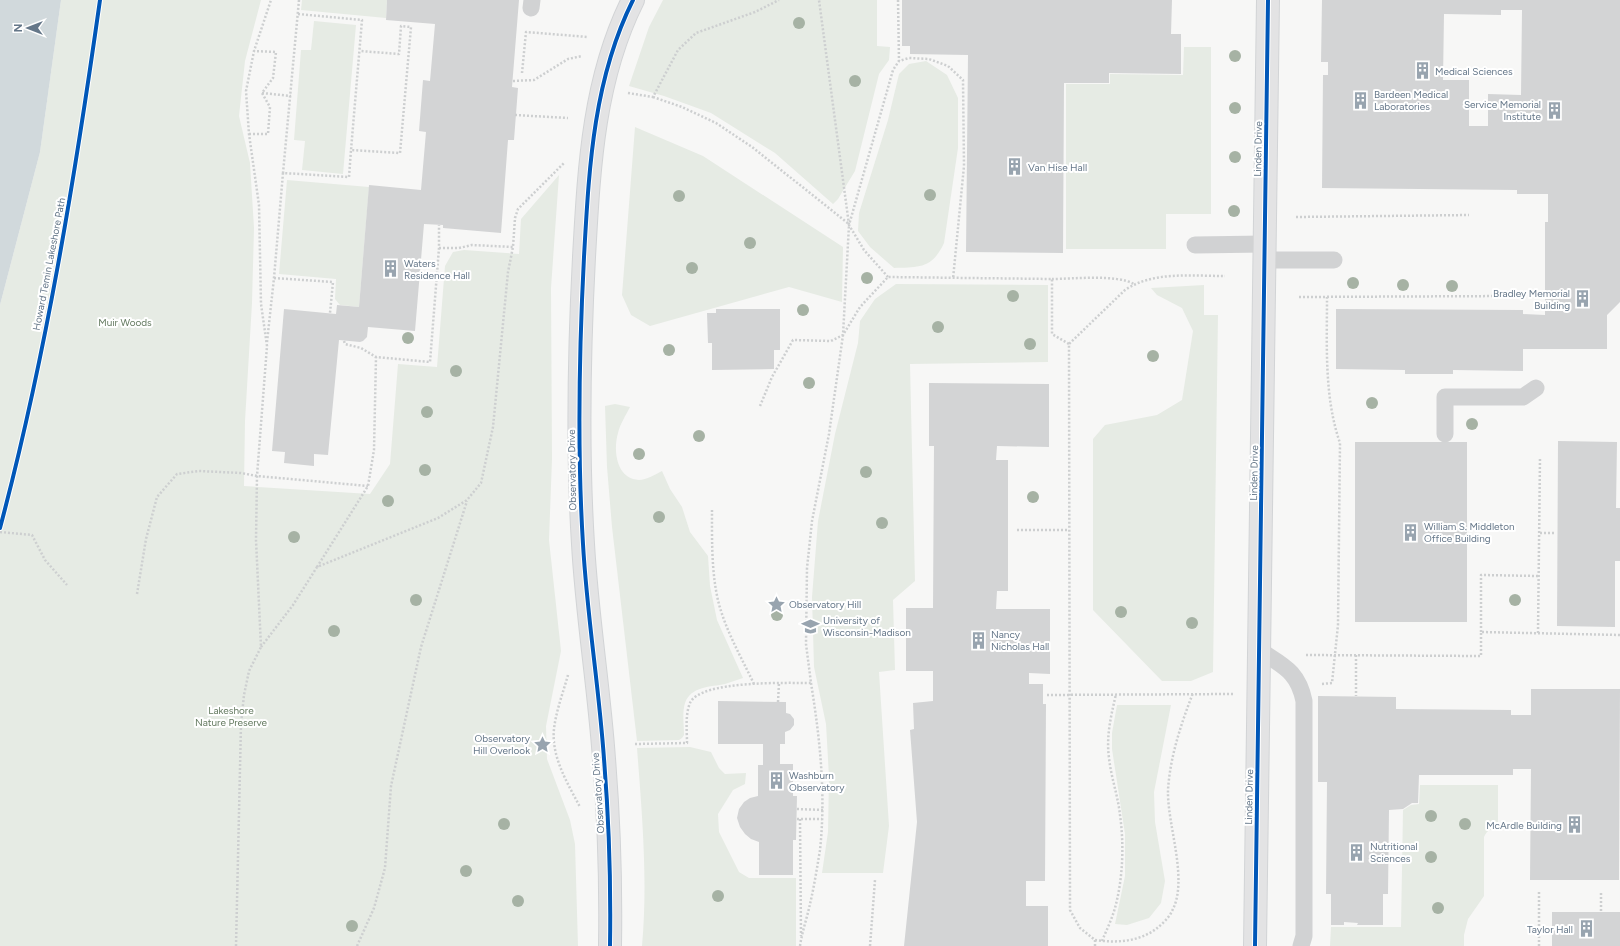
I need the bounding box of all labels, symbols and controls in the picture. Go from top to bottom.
north arrow [8,8,48,48]
text: N [12,24,25,32]
building icon: Medical Sciences [1412,61,1432,81]
place label: Medical Sciences [1435,65,1513,78]
place label: Bardeen Medical Laboratories [1374,88,1448,113]
building icon: Bardeen Medical Laboratories [1351,90,1371,110]
place label: Service Memorial Institute [1464,98,1542,123]
building icon: Service Memorial Institute [1544,100,1564,120]
street label: Linden Drive [1251,121,1265,177]
building icon: Van Hise Hall [1005,157,1025,177]
place label: Van Hise Hall [1028,161,1087,174]
street label: Howard Temin Lakeshore Path [30,196,68,331]
place label: Waters Residence Hall [404,257,470,282]
building icon: Waters Residence Hall [381,259,401,279]
place label: Bradley Memorial Building [1493,287,1570,312]
building icon: Bradley Memorial Building [1573,289,1593,309]
park label: Muir Woods [98,316,152,329]
street label: Observatory Drive [565,429,579,511]
street label: Linden Drive [1247,445,1261,501]
place label: William S. Middleton Office Building [1424,520,1515,545]
building icon: William S. Middleton Office Building [1401,522,1421,542]
place icon: Observatory Hill [766,594,786,614]
place label: Observatory Hill [789,598,861,611]
place label: University of Wisconsin-Madison [823,614,911,639]
school or university icon: University of Wisconsin-Madison [800,616,820,636]
place label: Nancy Nicholas Hall [991,628,1049,653]
building icon: Nancy Nicholas Hall [968,630,988,650]
park label: Lakeshore Nature Preserve [195,704,268,729]
place label: Observatory Hill Overlook [473,732,531,757]
place icon: Observatory Hill Overlook [533,734,553,754]
street label: Observatory Drive [589,752,607,834]
place label: Washburn Observatory [789,769,845,794]
street label: Linden Drive [1242,769,1256,825]
building icon: Washburn Observatory [766,771,786,791]
building icon: McArdle Building [1565,815,1585,835]
place label: McArdle Building [1486,819,1562,832]
place label: Nutritional Sciences [1370,840,1418,865]
building icon: Nutritional Sciences [1347,842,1367,862]
building icon: Taylor Hall [1576,919,1596,939]
place label: Taylor Hall [1527,923,1573,936]

